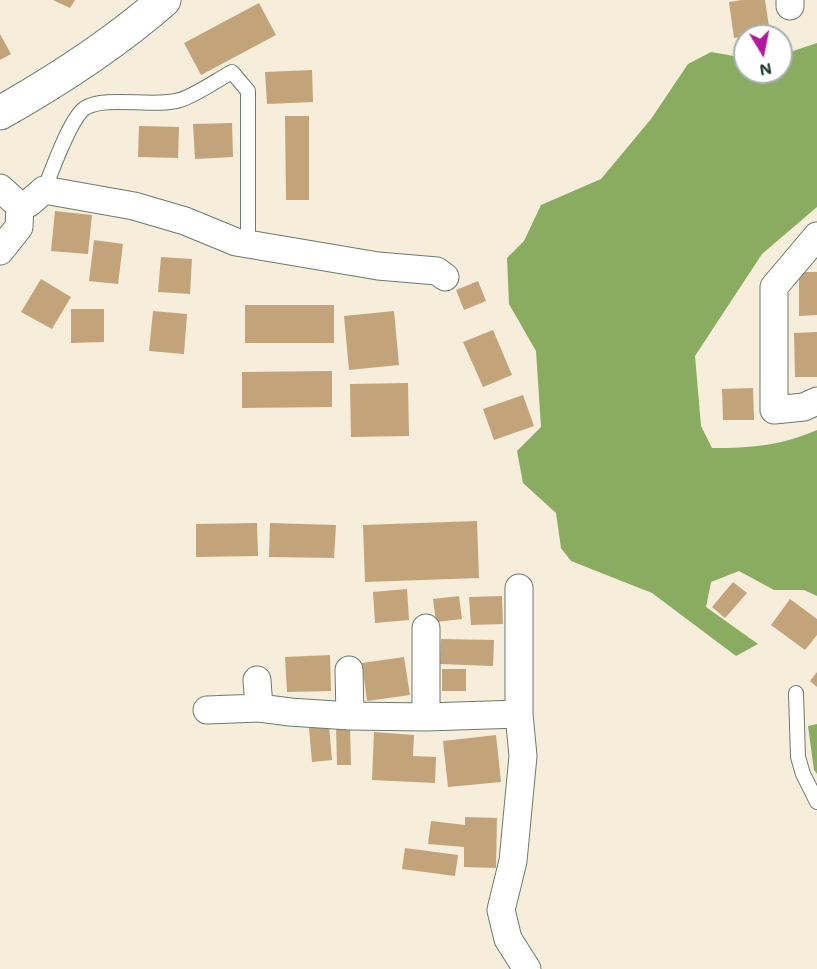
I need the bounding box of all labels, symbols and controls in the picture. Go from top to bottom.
north arrow [733,24,793,84]
text: N [758,59,774,82]

